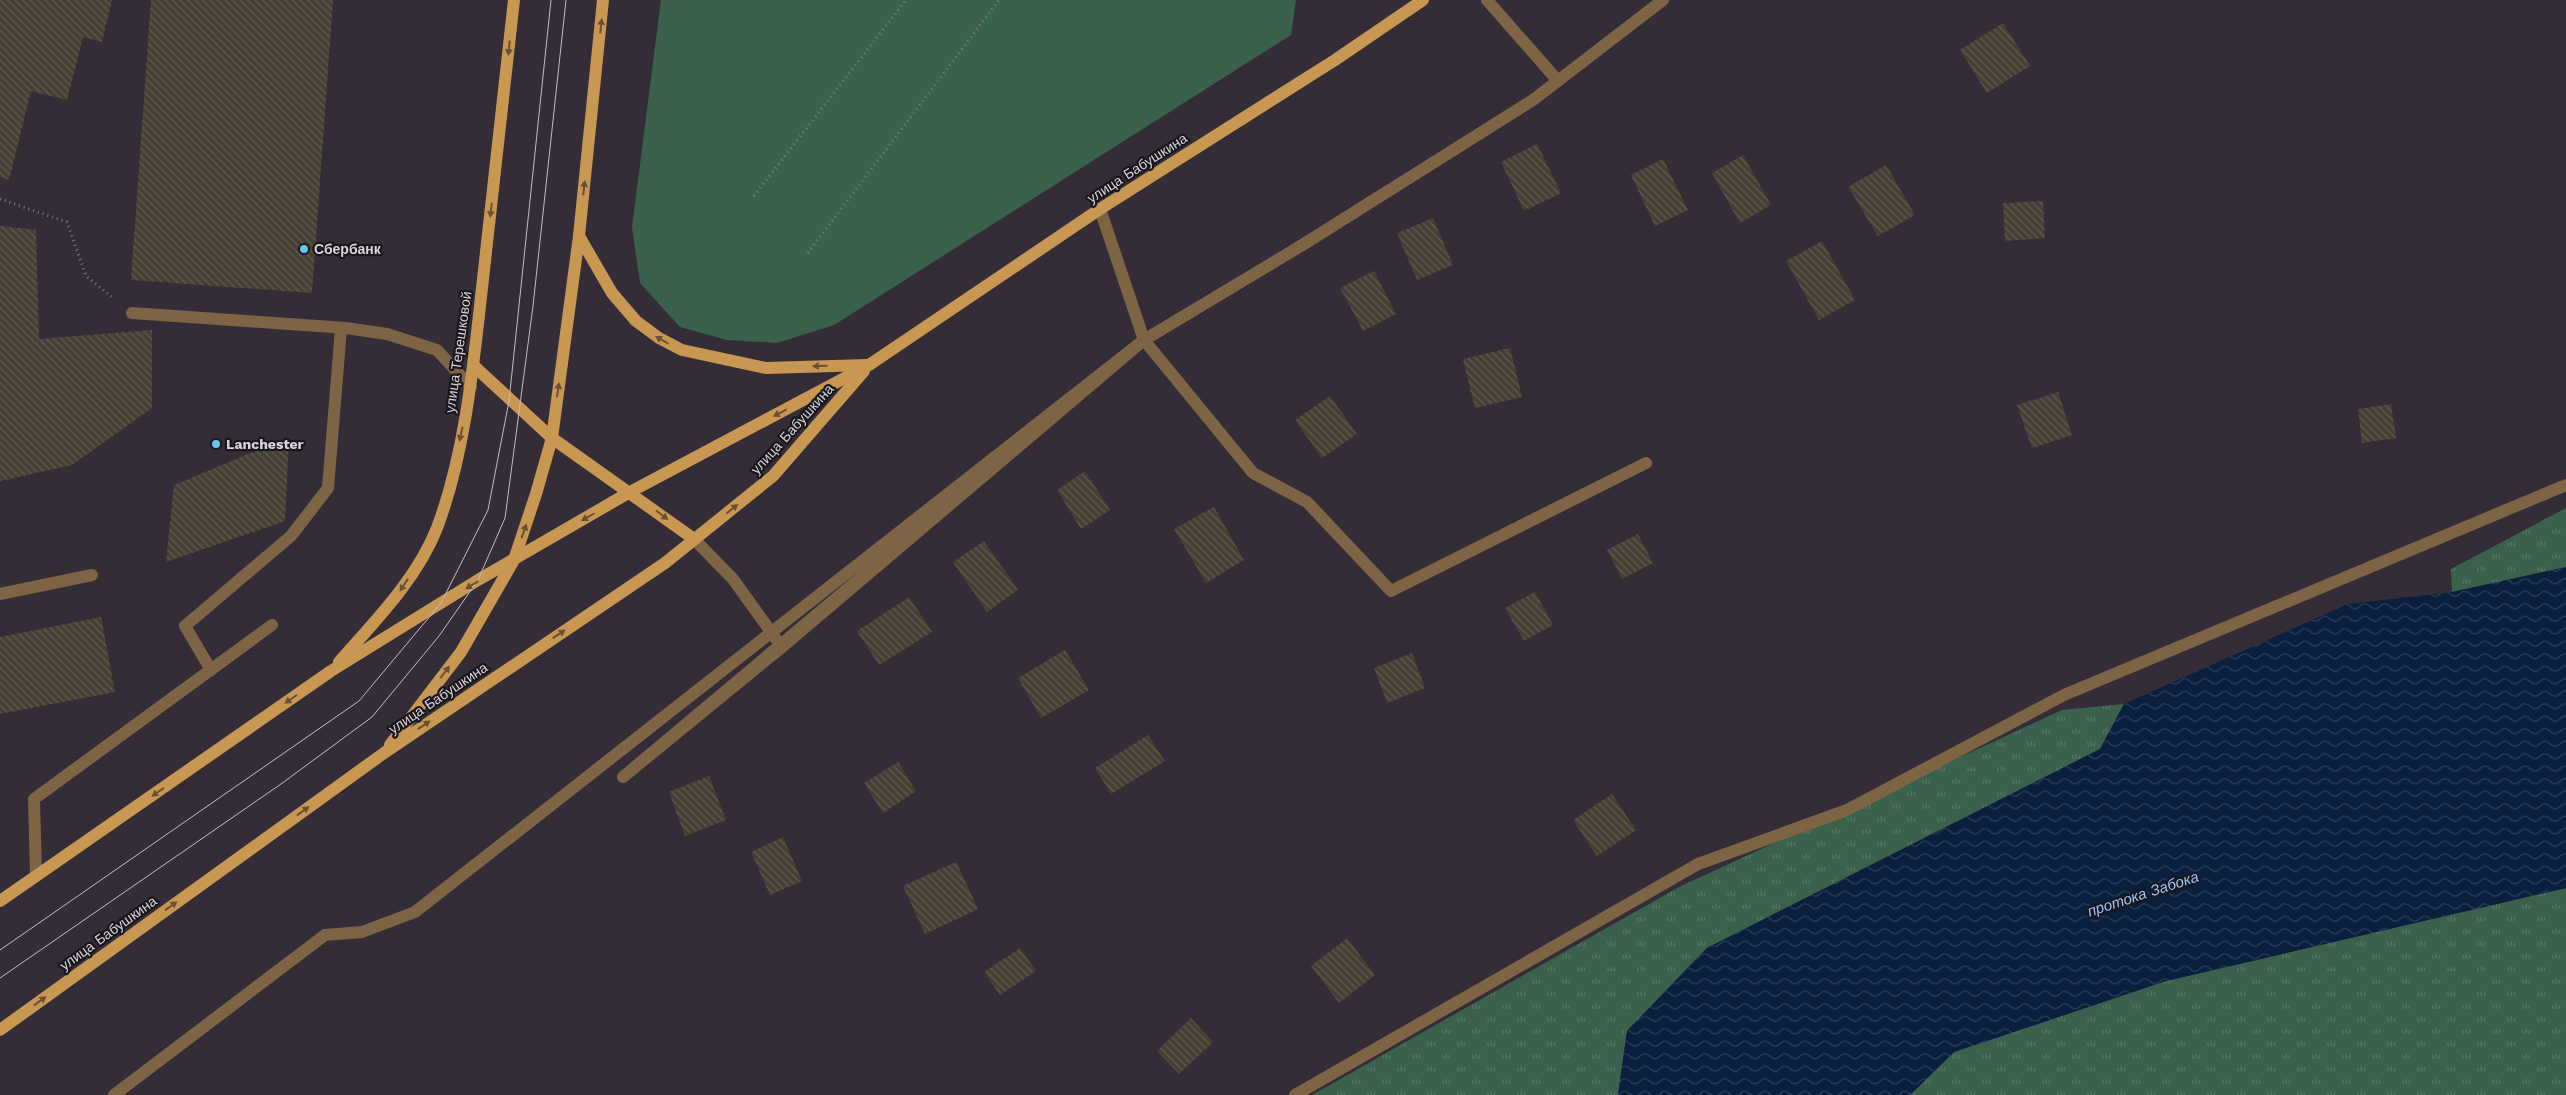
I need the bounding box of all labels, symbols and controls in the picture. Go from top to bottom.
one-way arrow [597,18,605,34]
one-way arrow [505,41,513,57]
street label: улица Бабушкина [1084,130,1190,206]
one-way arrow [580,180,588,196]
one-way arrow [487,202,495,218]
place label: Сбербанк [314,241,382,257]
marker: Сбербанк [298,243,310,255]
street label: улица Терешковой [442,290,474,414]
one-way arrow [656,335,669,344]
one-way arrow [812,363,828,371]
street label: улица Бабушкина [747,381,837,477]
one-way arrow [555,382,563,398]
one-way arrow [773,408,787,417]
one-way arrow [457,427,465,442]
place label: Lanchester [226,436,304,452]
marker: Lanchester [210,438,222,450]
one-way arrow [725,503,738,514]
one-way arrow [655,510,668,521]
one-way arrow [582,512,595,521]
one-way arrow [521,523,528,538]
one-way arrow [399,578,409,591]
one-way arrow [465,580,478,589]
one-way arrow [552,630,566,639]
street label: улица Бабушкина [386,659,491,737]
one-way arrow [440,665,450,679]
one-way arrow [284,694,298,704]
one-way arrow [418,720,431,730]
one-way arrow [151,787,165,797]
one-way arrow [296,806,310,816]
water label: протока Забока [2085,868,2201,920]
street label: улица Бабушкина [57,892,160,973]
one-way arrow [164,901,178,911]
one-way arrow [33,996,46,1006]

